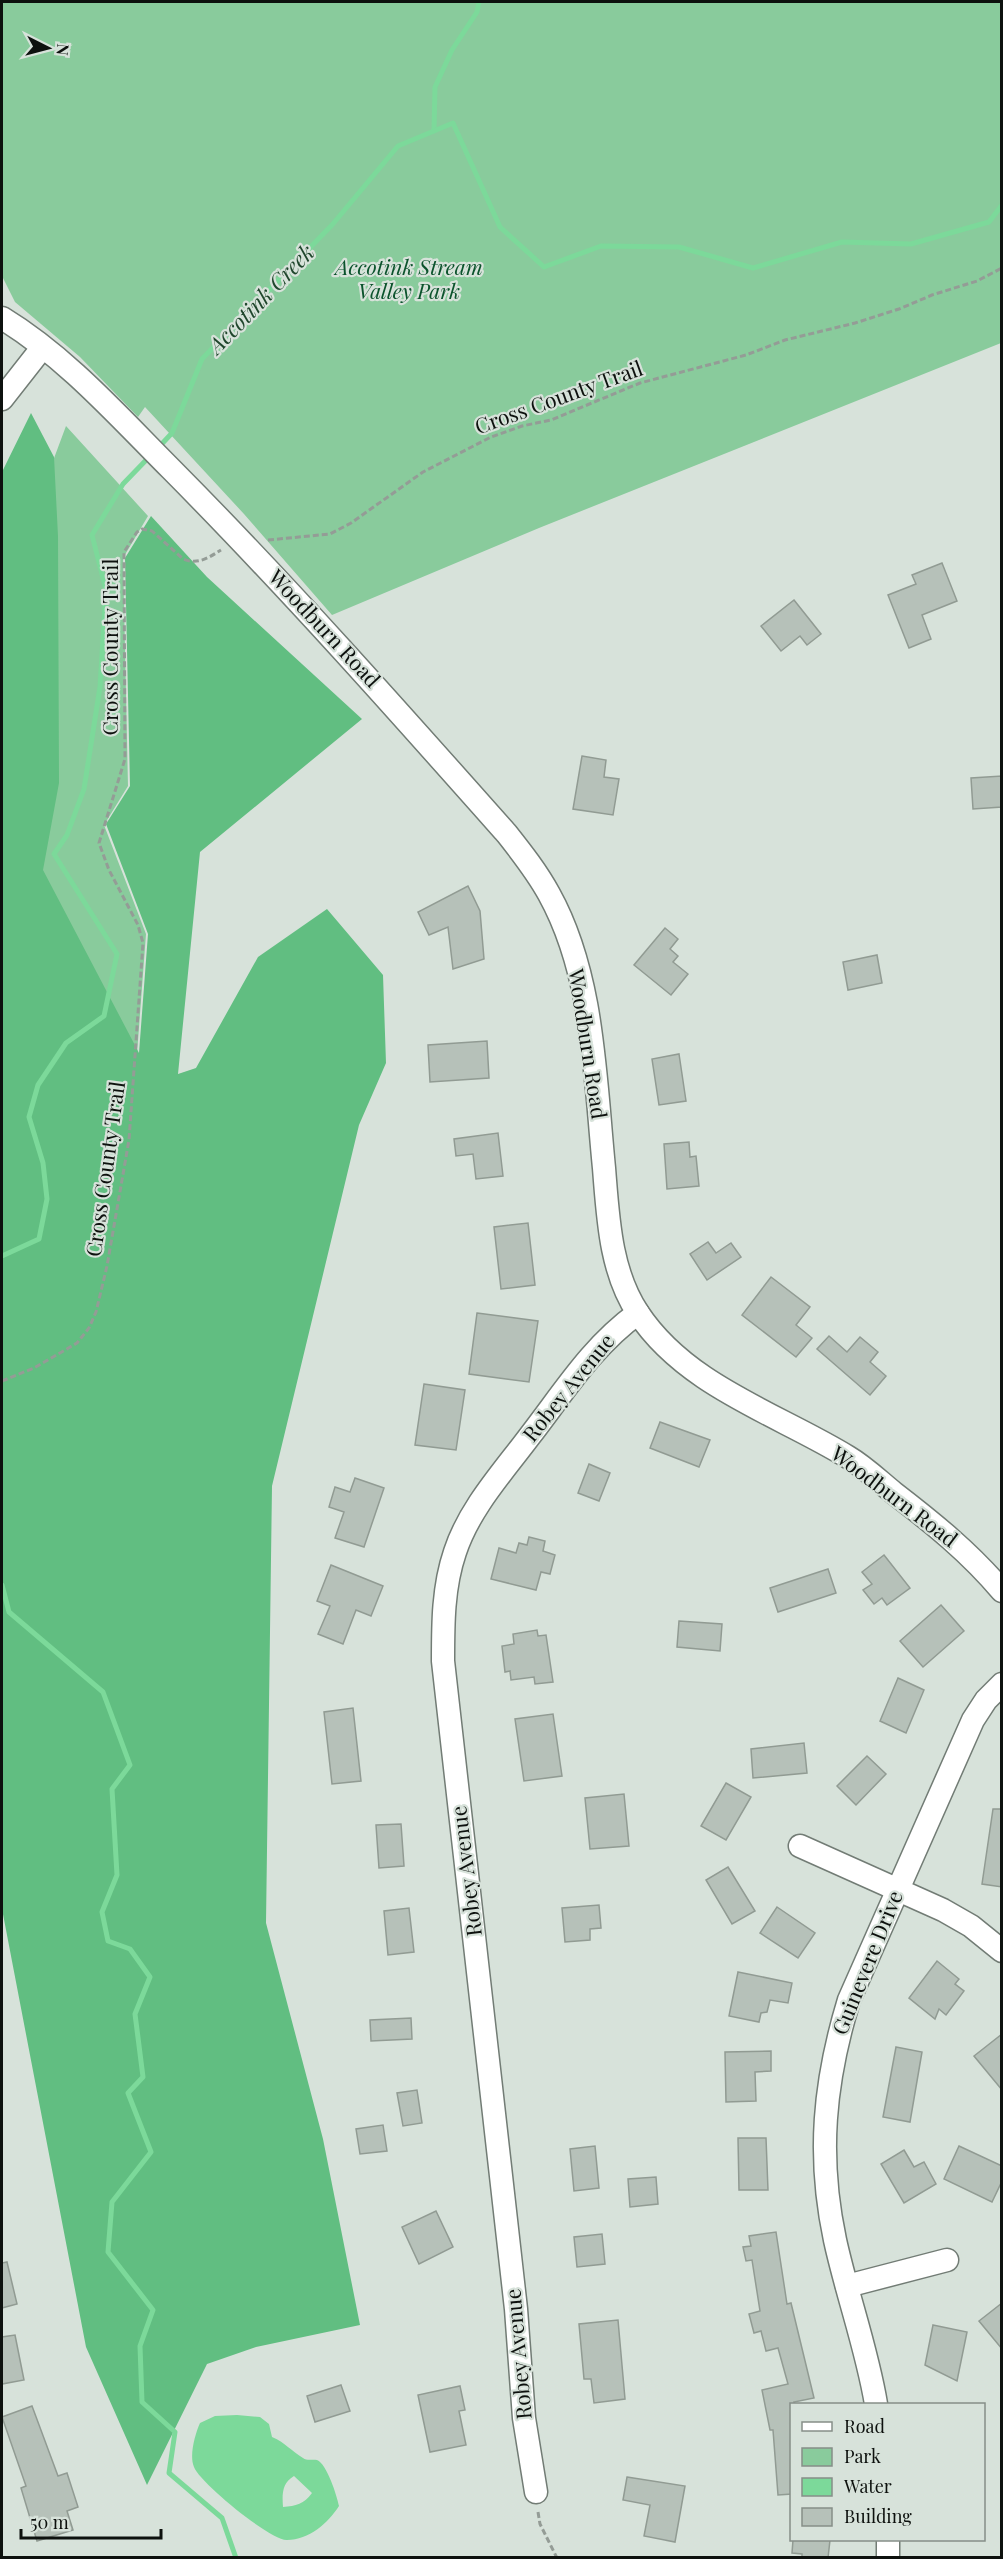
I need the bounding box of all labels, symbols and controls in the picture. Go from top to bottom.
north arrow [18,18,78,78]
text: N [52,43,74,57]
water label: Accotink Creek [199,237,320,361]
park label: Accotink Stream Valley Park [333,252,483,304]
street label: Cross County Trail [470,353,646,440]
street label: Cross County Trail [95,559,123,735]
street label: Woodburn Road [263,562,387,693]
street label: Woodburn Road [563,966,615,1121]
street label: Cross County Trail [78,1079,130,1258]
street label: Robey Avenue [515,1327,620,1447]
street label: Woodburn Road [825,1438,964,1552]
street label: Robey Avenue [443,1804,487,1938]
street label: Guinevere Drive [824,1886,908,2038]
street label: Robey Avenue [497,2288,537,2421]
legend [790,2403,985,2541]
text: Road [844,2414,885,2438]
text: Park [844,2444,881,2468]
text: Water [843,2474,892,2498]
scale bar [21,2502,160,2540]
text: Building [844,2504,912,2528]
text: 50 m [30,2510,69,2534]

